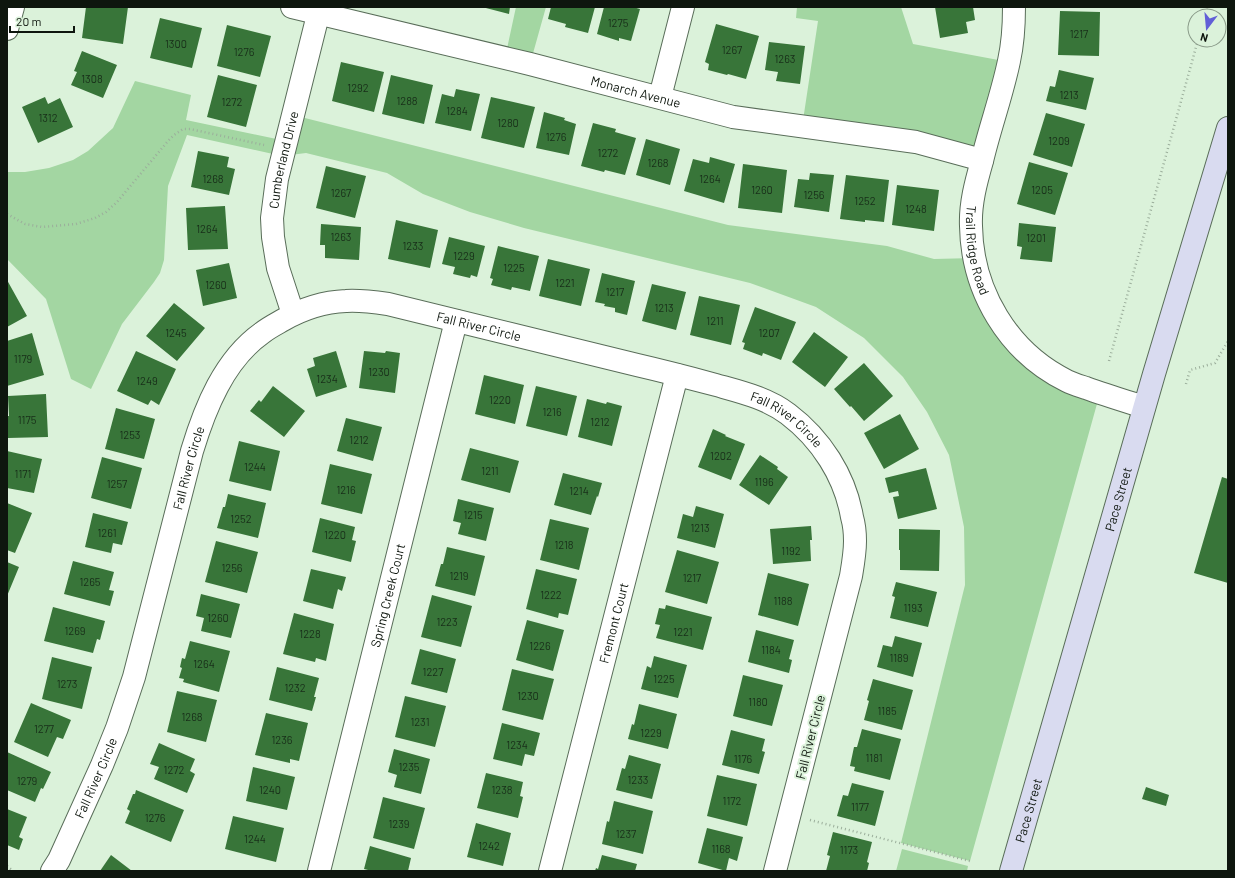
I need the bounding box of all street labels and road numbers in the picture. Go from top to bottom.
street label: Monarch Avenue [589,72,683,111]
street label: Cumberland Drive [265,109,302,210]
street label: Trail Ridge Road [963,205,993,297]
street label: Fall River Circle [435,308,523,344]
street label: Fall River Circle [748,388,826,451]
street label: Fall River Circle [169,424,208,512]
street label: Pace Street [1101,465,1135,533]
street label: Spring Creek Court [367,542,408,649]
street label: Fremont Court [596,581,631,665]
street label: Fall River Circle [792,693,828,781]
street label: Fall River Circle [71,735,120,821]
street label: Pace Street [1012,776,1045,844]

